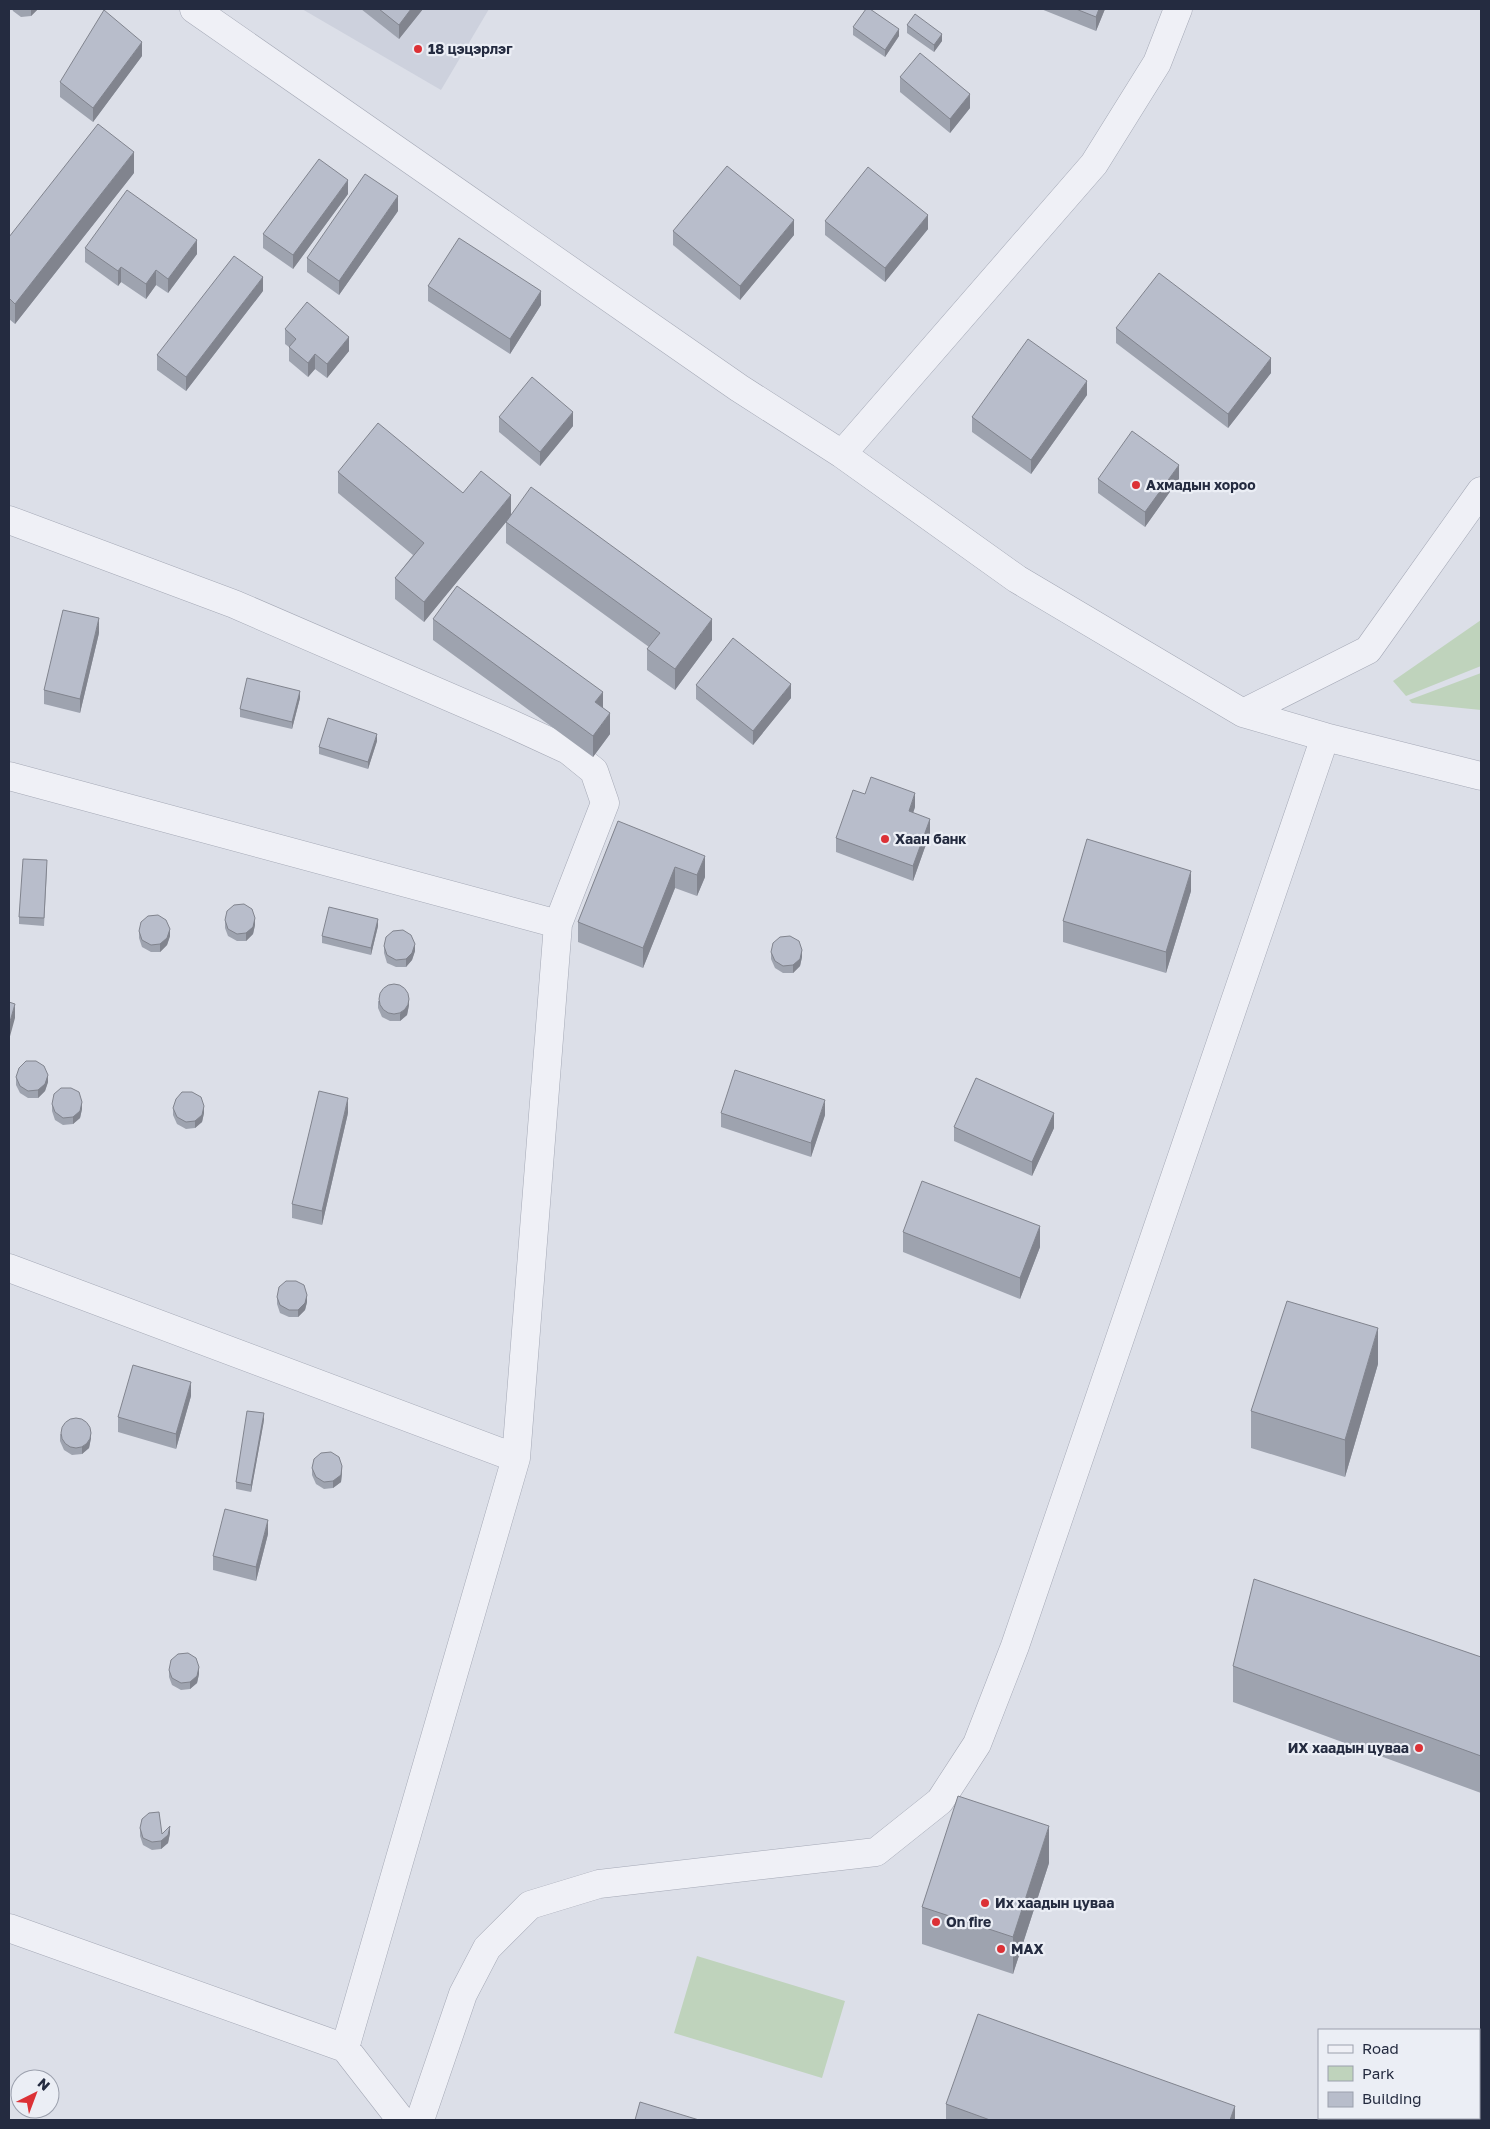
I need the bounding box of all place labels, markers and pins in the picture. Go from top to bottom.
place label: 18 цэцэрлэг [428,40,513,57]
marker: 18 цэцэрлэг [412,43,424,55]
place label: Ахмадын хороо [1146,476,1256,493]
marker: Ахмадын хороо [1130,479,1142,491]
place label: Хаан банк [895,830,966,847]
marker: Хаан банк [879,833,891,845]
place label: ИХ хаадын цуваа [1288,1739,1409,1756]
marker: ИХ хаадын цуваа [1413,1742,1425,1754]
place label: Их хаадын цуваа [995,1894,1114,1911]
marker: Их хаадын цуваа [979,1897,991,1909]
place label: On fire [946,1913,991,1930]
marker: On fire [930,1916,942,1928]
place label: МАХ [1011,1940,1044,1957]
marker: МАХ [995,1943,1007,1955]

